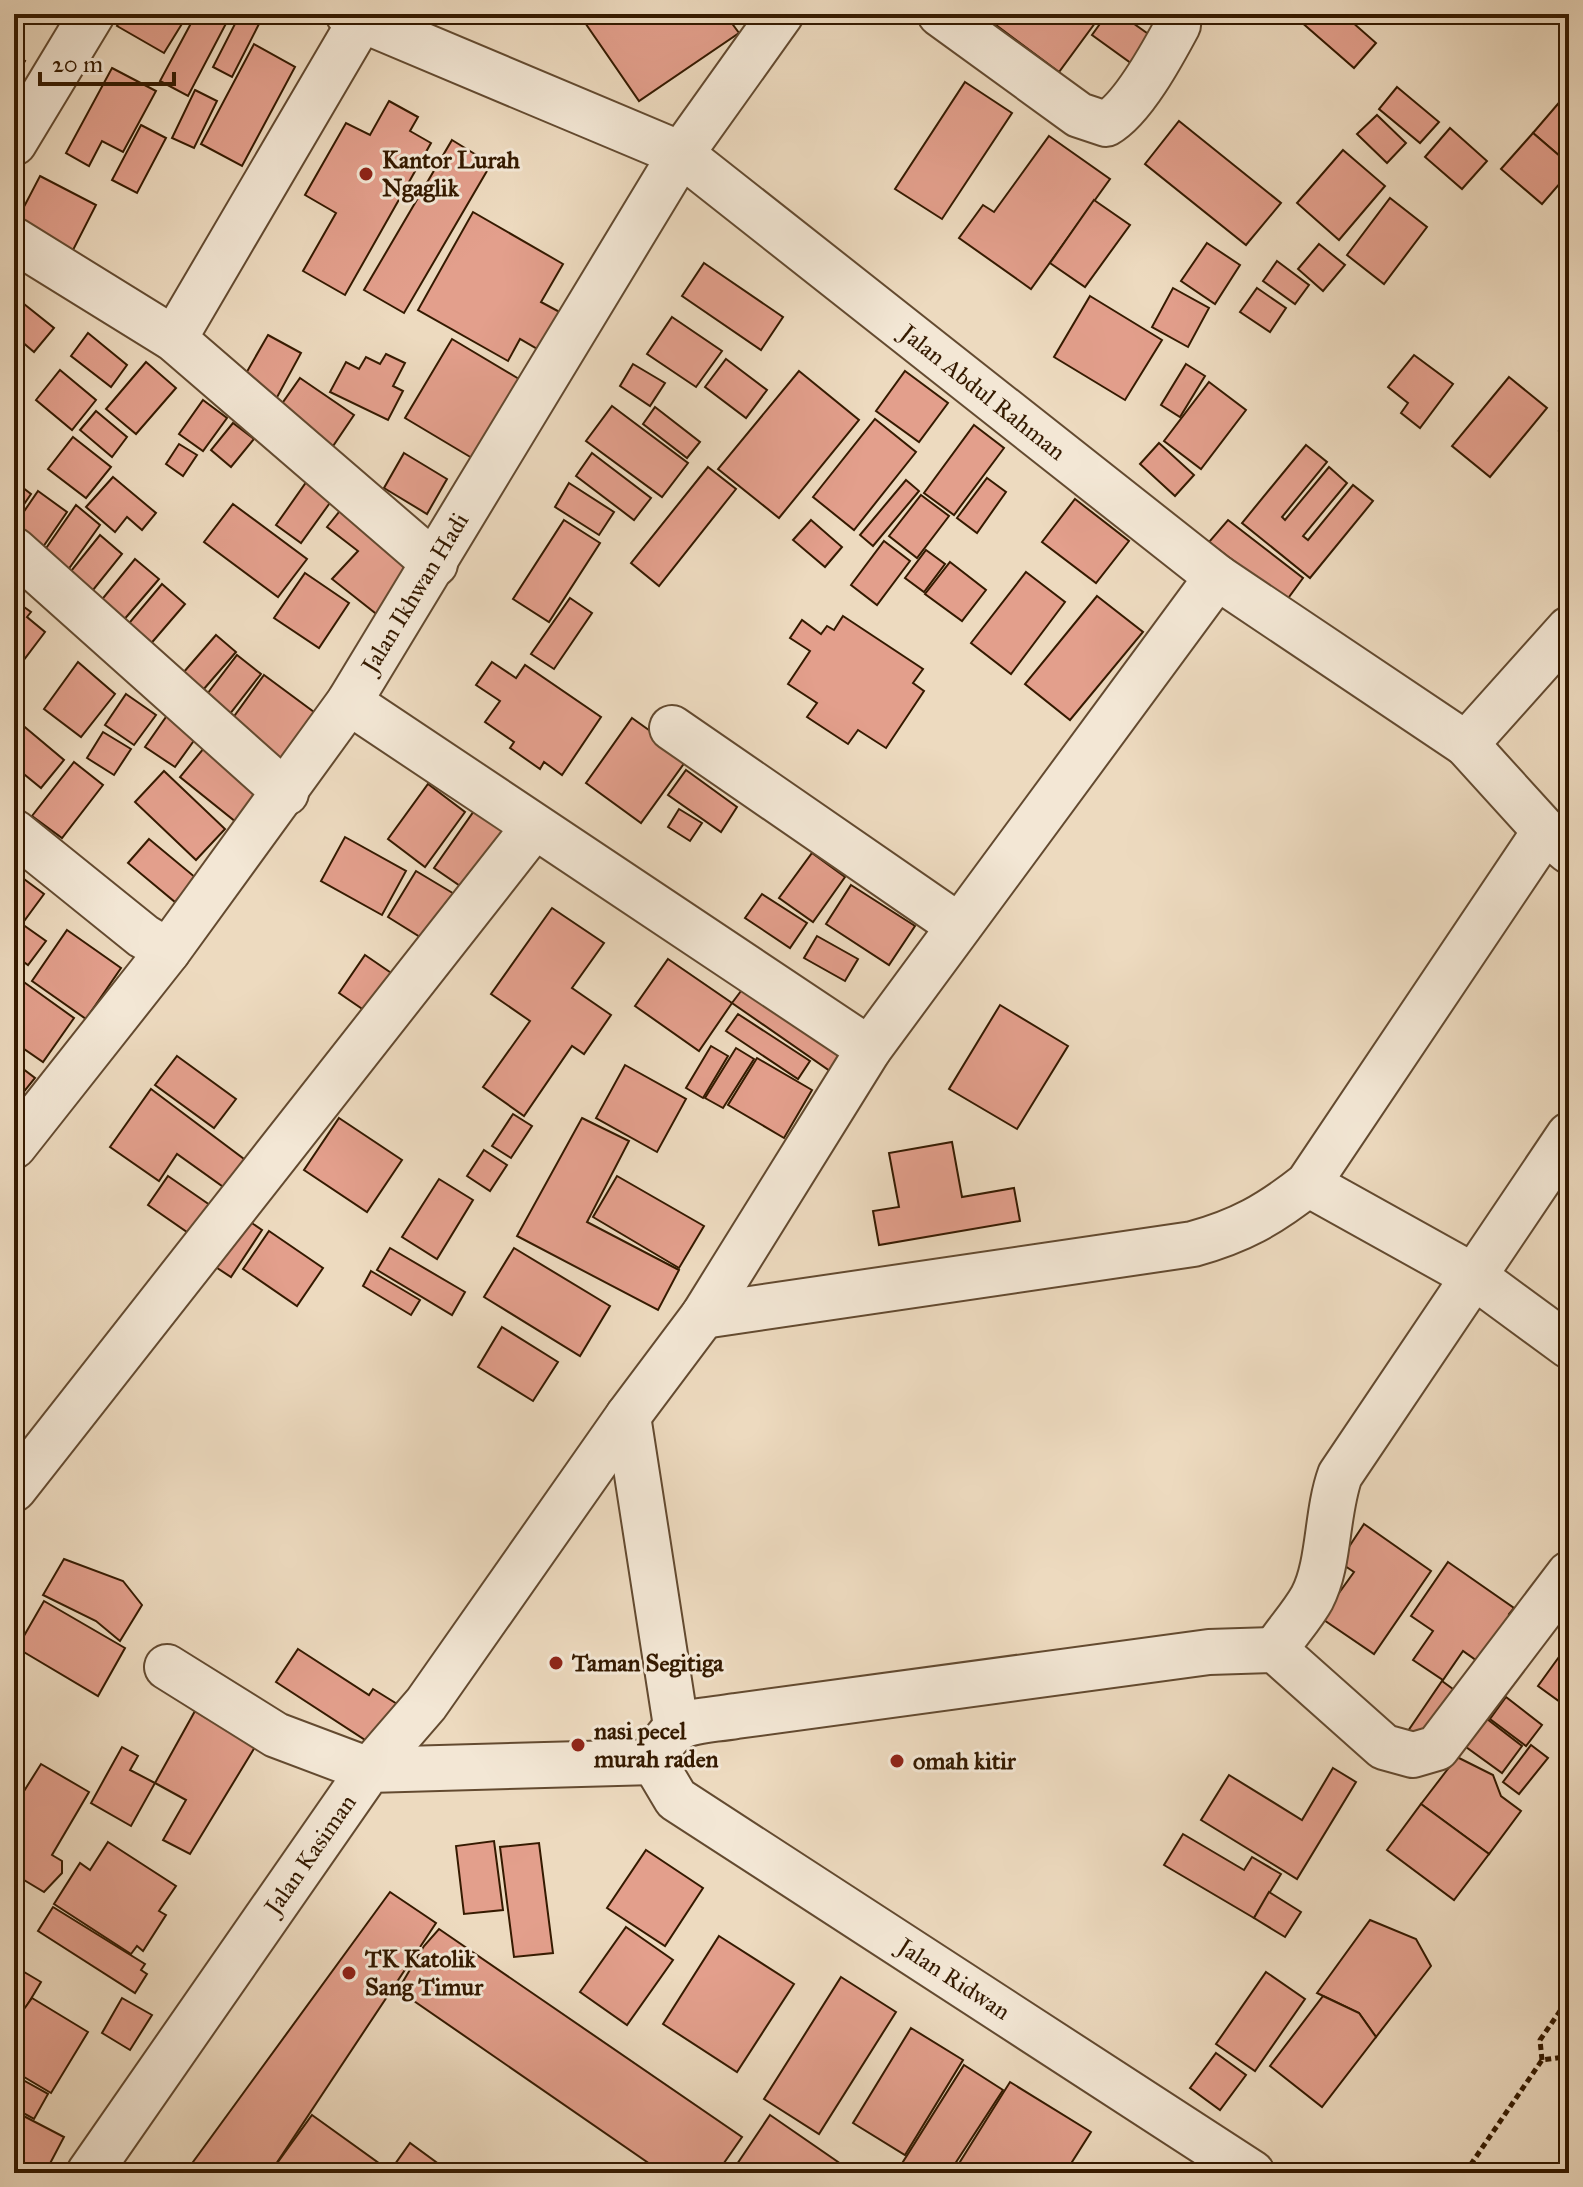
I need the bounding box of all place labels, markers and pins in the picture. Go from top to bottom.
place label: Kantor Lurah Ngaglik [382,145,521,203]
marker: Kantor Lurah Ngaglik [357,165,375,183]
place label: Taman Segitiga [571,1648,724,1678]
marker: Taman Segitiga [547,1654,565,1672]
place label: nasi pecel murah raden [593,1716,719,1774]
marker: nasi pecel murah raden [569,1736,587,1754]
place label: omah kitir [913,1746,1017,1776]
marker: omah kitir [888,1752,906,1770]
place label: TK Katolik Sang Timur [364,1944,484,2002]
marker: TK Katolik Sang Timur [340,1964,358,1982]

